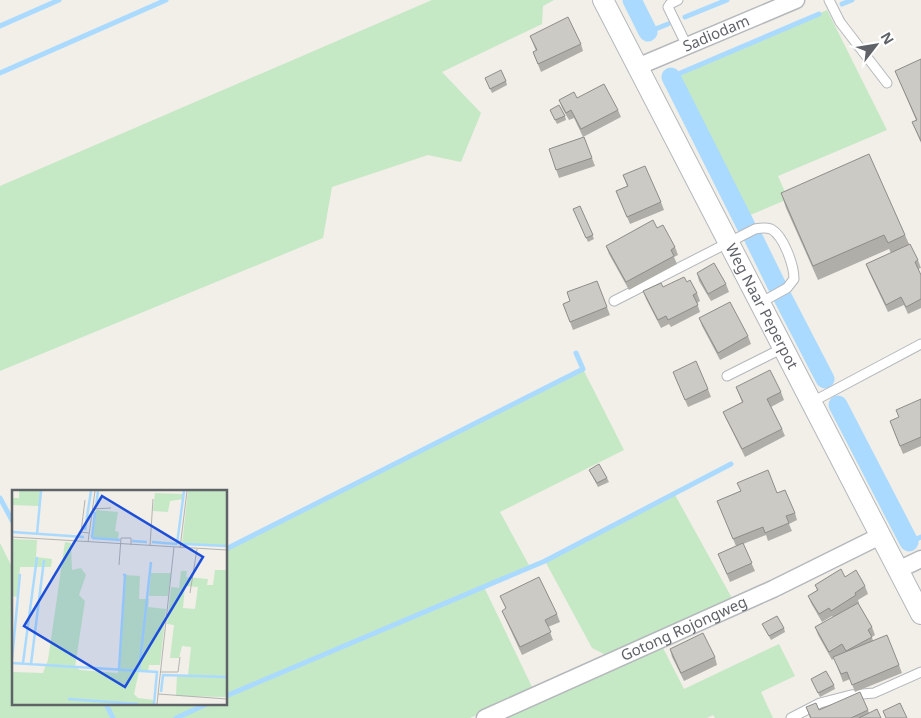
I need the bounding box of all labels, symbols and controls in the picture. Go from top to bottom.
street label: Sadiodam [679,10,752,56]
north arrow [851,20,901,70]
text: N [876,28,899,48]
street label: Weg Naar Peperpot [722,240,804,373]
inset map [12,490,228,706]
street label: Gotong Rojongweg [617,591,750,665]

